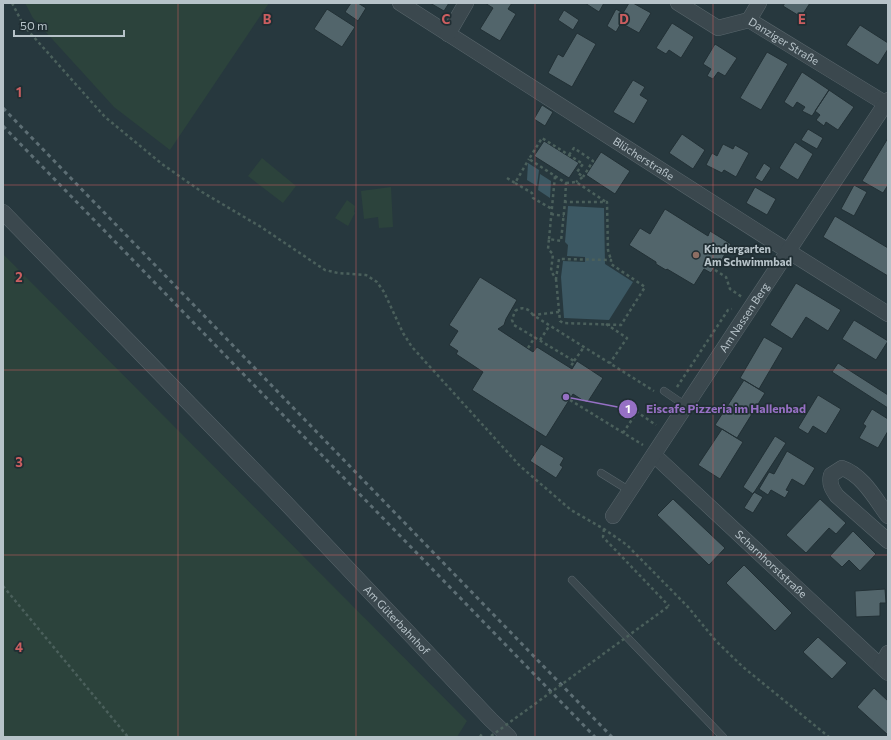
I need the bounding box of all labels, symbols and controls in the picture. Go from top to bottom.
text: B [263,11,272,27]
text: C [442,11,451,27]
text: D [619,11,629,27]
text: E [798,11,806,27]
scale bar [14,12,124,38]
street label: Danziger Straße [747,14,822,67]
text: 50 m [20,18,48,32]
text: 1 [16,84,22,100]
street label: Blücherstraße [611,134,677,183]
place label: Kindergarten Am Schwimmbad [704,242,792,268]
marker: Kindergarten Am Schwimmbad [691,250,701,260]
text: 2 [15,269,23,285]
street label: Am Nassen Berg [716,280,772,355]
callout: Eiscafe Pizzeria im Hallenbad [618,397,814,421]
text: 1 [625,401,631,415]
text: Eiscafe Pizzeria im Hallenbad [646,401,806,415]
text: 3 [15,454,23,470]
street label: Scharnhorststraße [733,527,810,600]
street label: Am Güterbahnhof [361,582,433,658]
text: 4 [15,639,23,655]

